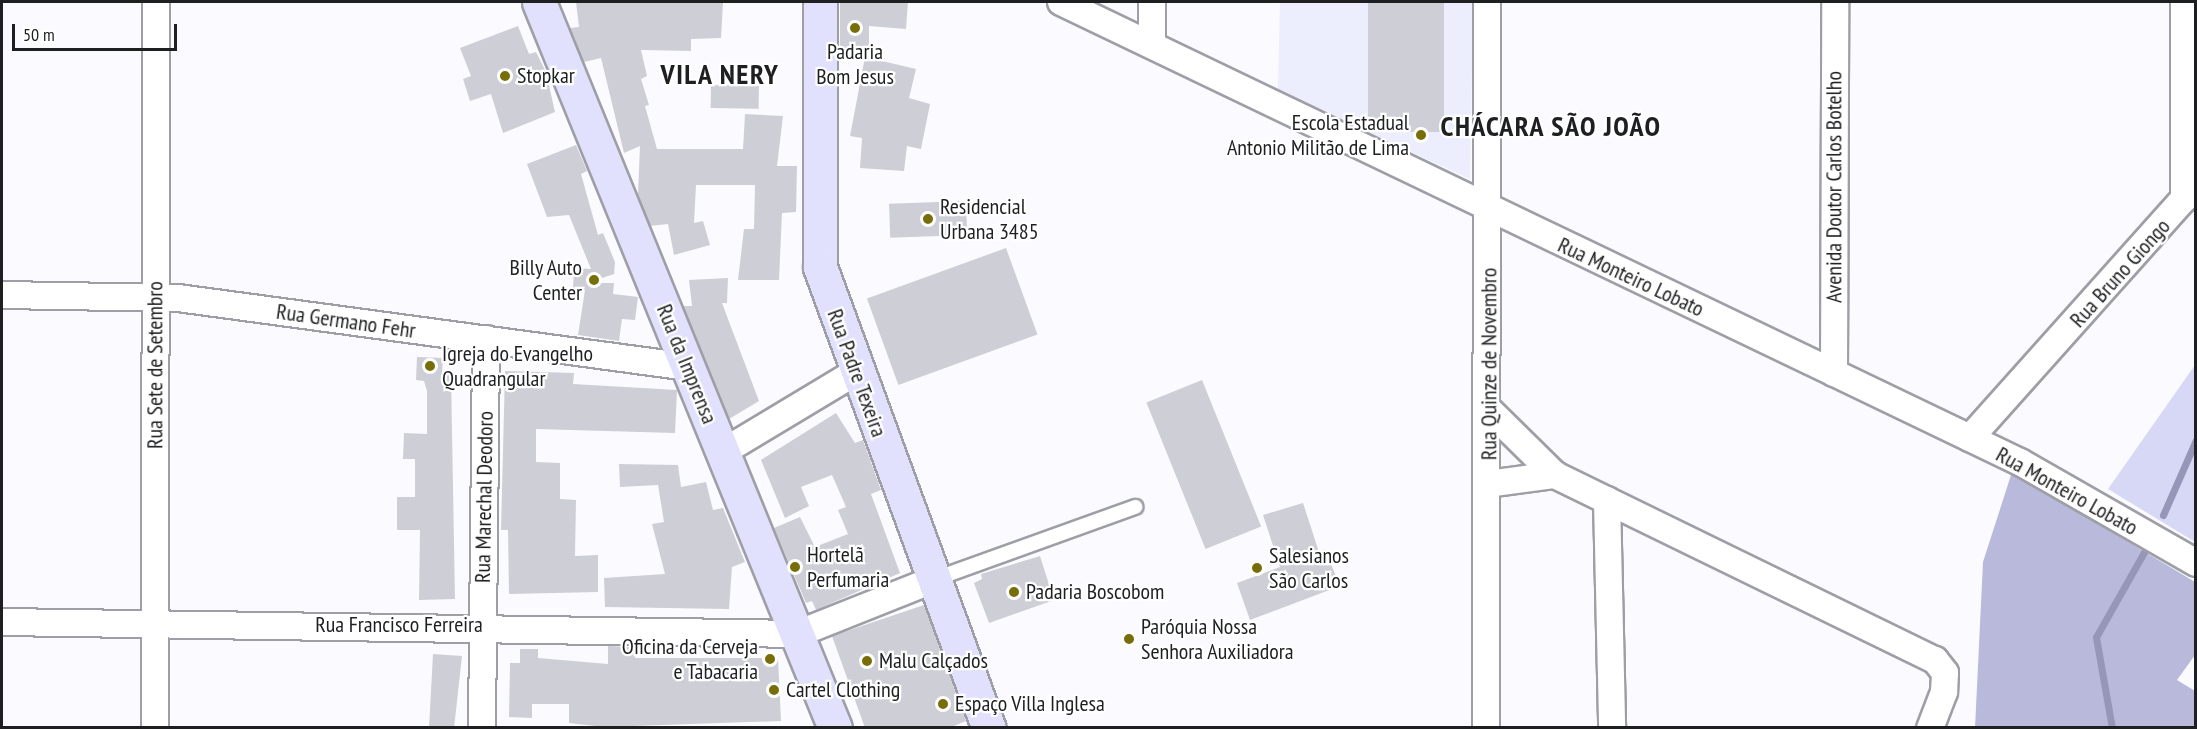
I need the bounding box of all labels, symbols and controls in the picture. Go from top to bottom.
scale bar [15,12,180,50]
marker: Padaria Bom Jesus [848,21,862,35]
text: 50 m [23,23,55,46]
place label: Padaria Bom Jesus [816,38,894,90]
district label: VILA NERY [660,57,780,91]
place label: Stopkar [517,63,575,89]
marker: Stopkar [498,69,512,83]
street label: Avenida Doutor Carlos Botelho [1821,71,1847,303]
place label: Escola Estadual Antonio Militão de Lima [1227,109,1409,160]
district label: CHÁCARA SÃO JOÃO [1440,109,1662,143]
marker: Escola Estadual Antonio Militão de Lima [1414,128,1428,142]
place label: Residencial Urbana 3485 [940,193,1039,244]
marker: Residencial Urbana 3485 [921,212,935,226]
street label: Rua Bruno Giongo [2064,213,2176,333]
street label: Rua Monteiro Lobato [1554,232,1708,322]
place label: Billy Auto Center [508,254,582,306]
street label: Rua Quinze de Novembro [1476,268,1502,460]
marker: Billy Auto Center [587,273,601,287]
street label: Rua Sete de Setembro [142,281,168,449]
street label: Rua Germano Fehr [275,298,417,344]
street label: Rua da Imprensa [651,300,723,428]
street label: Rua Padre Texeira [822,305,892,441]
place label: Igreja do Evangelho Quadrangular [442,340,593,392]
marker: Igreja do Evangelho Quadrangular [423,359,437,373]
street label: Rua Marechal Deodoro [469,411,499,583]
street label: Rua Monteiro Lobato [1991,441,2143,541]
place label: Hortelã Perfumaria [807,541,889,592]
place label: Salesianos São Carlos [1269,542,1349,594]
marker: Hortelã Perfumaria [788,560,802,574]
marker: Salesianos São Carlos [1250,561,1264,575]
place label: Padaria Boscobom [1026,579,1164,605]
marker: Padaria Boscobom [1007,585,1021,599]
street label: Rua Francisco Ferreira [315,612,483,638]
place label: Paróquia Nossa Senhora Auxiliadora [1141,613,1294,664]
marker: Paróquia Nossa Senhora Auxiliadora [1122,632,1136,646]
place label: Oficina da Cerveja e Tabacaria [622,633,758,684]
place label: Malu Calçados [879,648,988,674]
marker: Oficina da Cerveja e Tabacaria [763,652,777,666]
marker: Malu Calçados [860,654,874,668]
place label: Cartel Clothing [786,677,900,703]
marker: Cartel Clothing [767,683,781,697]
place label: Espaço Villa Inglesa [955,691,1105,717]
marker: Espaço Villa Inglesa [936,697,950,711]

